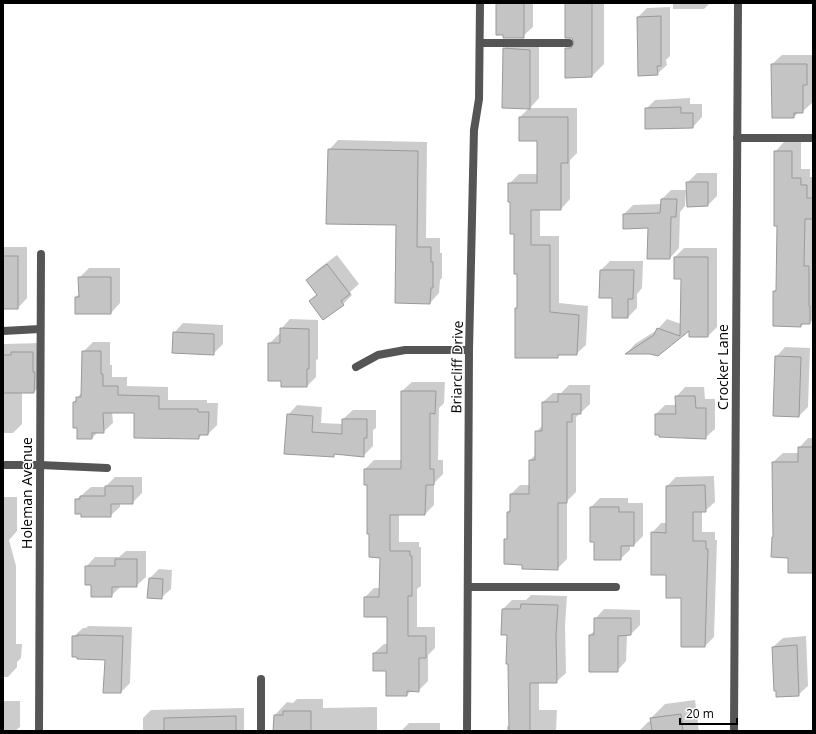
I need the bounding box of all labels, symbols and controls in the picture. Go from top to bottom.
street label: Briarcliff Drive [446,320,467,414]
street label: Crocker Lane [713,324,732,410]
street label: Holeman Avenue [17,437,36,549]
scale bar [680,700,737,726]
text: 20 m [686,705,714,722]

